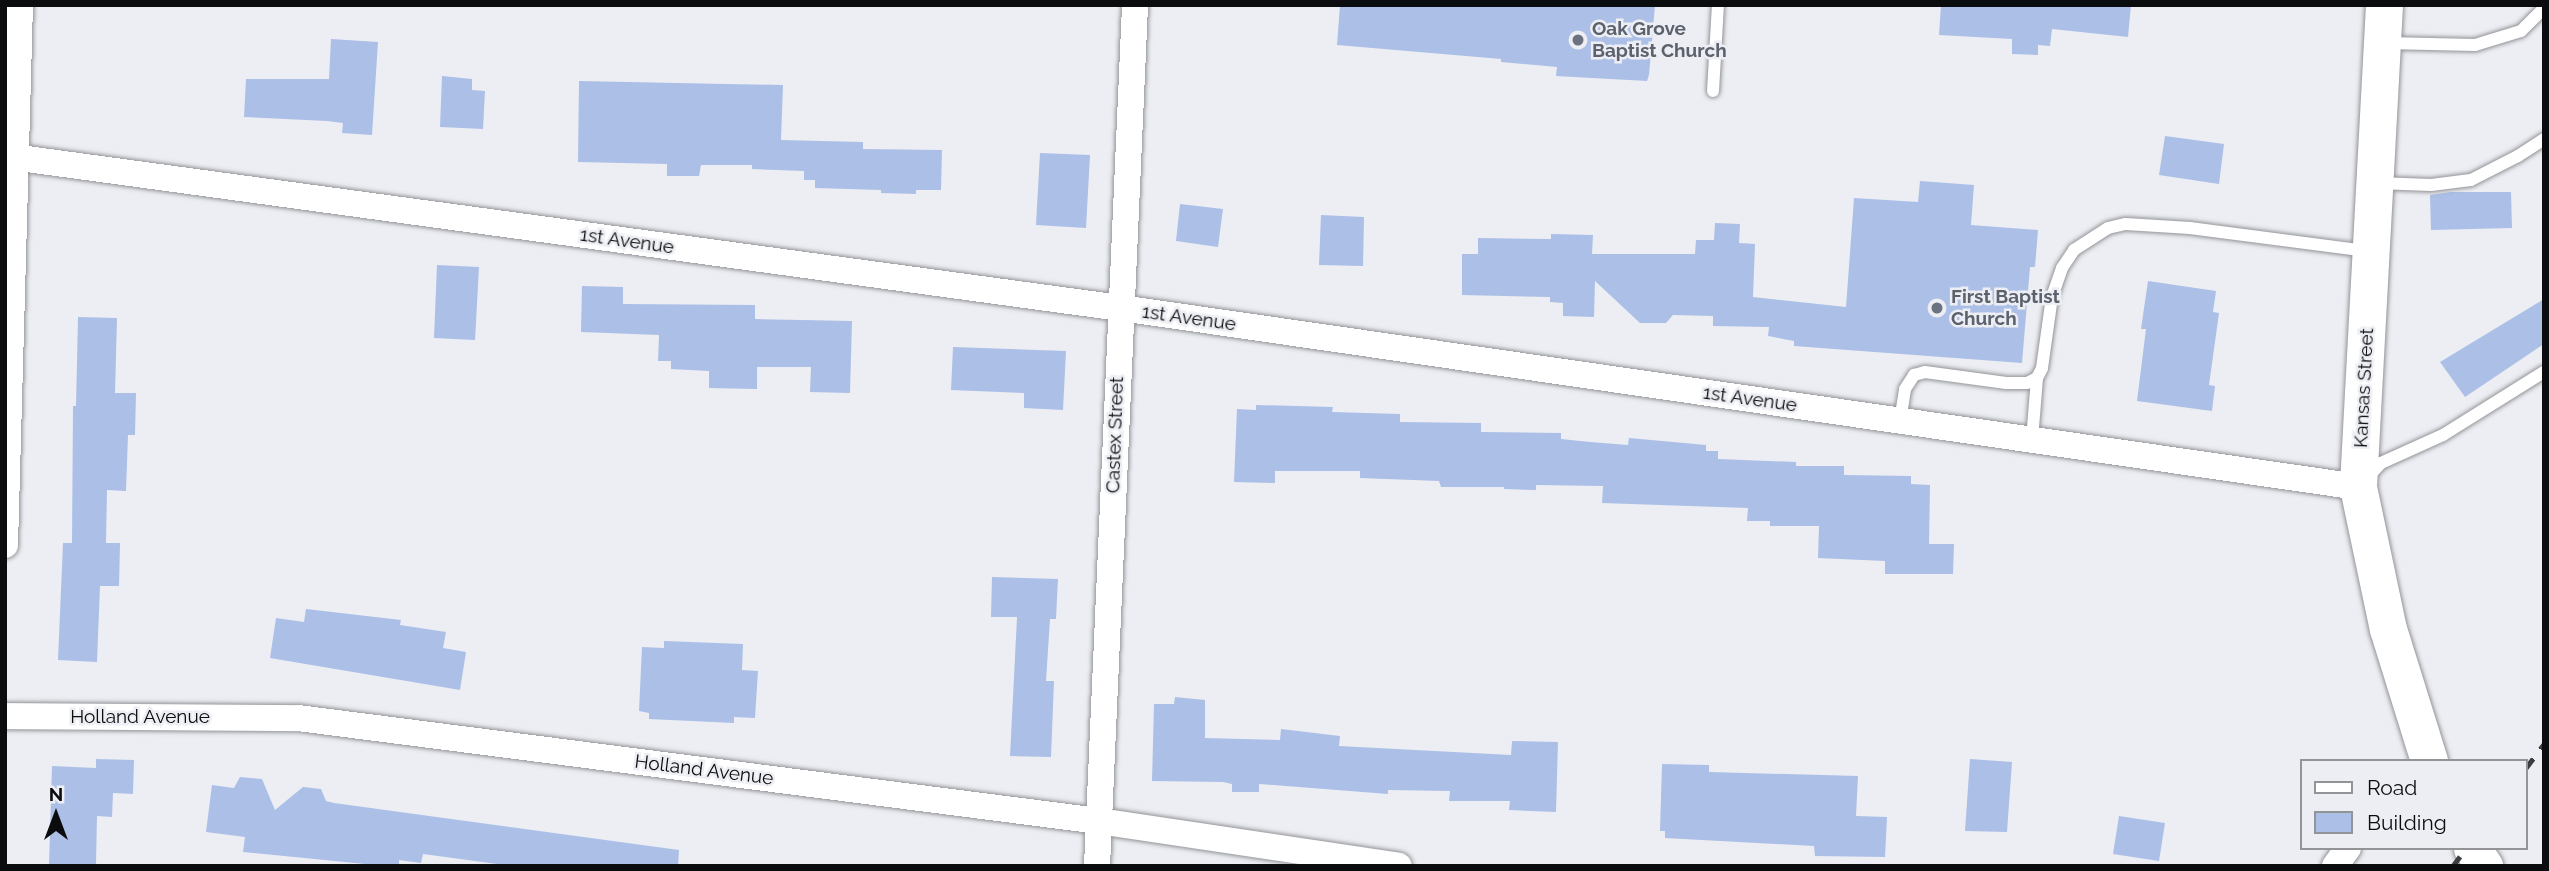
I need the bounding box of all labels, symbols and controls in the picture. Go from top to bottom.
place label: Oak Grove Baptist Church [1592,18,1727,62]
marker: Oak Grove Baptist Church [1570,32,1586,48]
street label: 1st Avenue [578,223,676,259]
place label: First Baptist Church [1951,286,2060,330]
street label: 1st Avenue [1140,300,1238,336]
marker: First Baptist Church [1929,300,1945,316]
street label: Kansas Street [2349,328,2379,448]
street label: Castex Street [1102,376,1128,494]
street label: 1st Avenue [1701,381,1799,417]
street label: Holland Avenue [70,706,210,728]
street label: Holland Avenue [633,750,775,790]
legend [2300,759,2528,850]
text: Road [2367,775,2417,800]
north arrow [21,780,91,850]
text: N [49,783,63,805]
text: Building [2367,810,2447,835]

